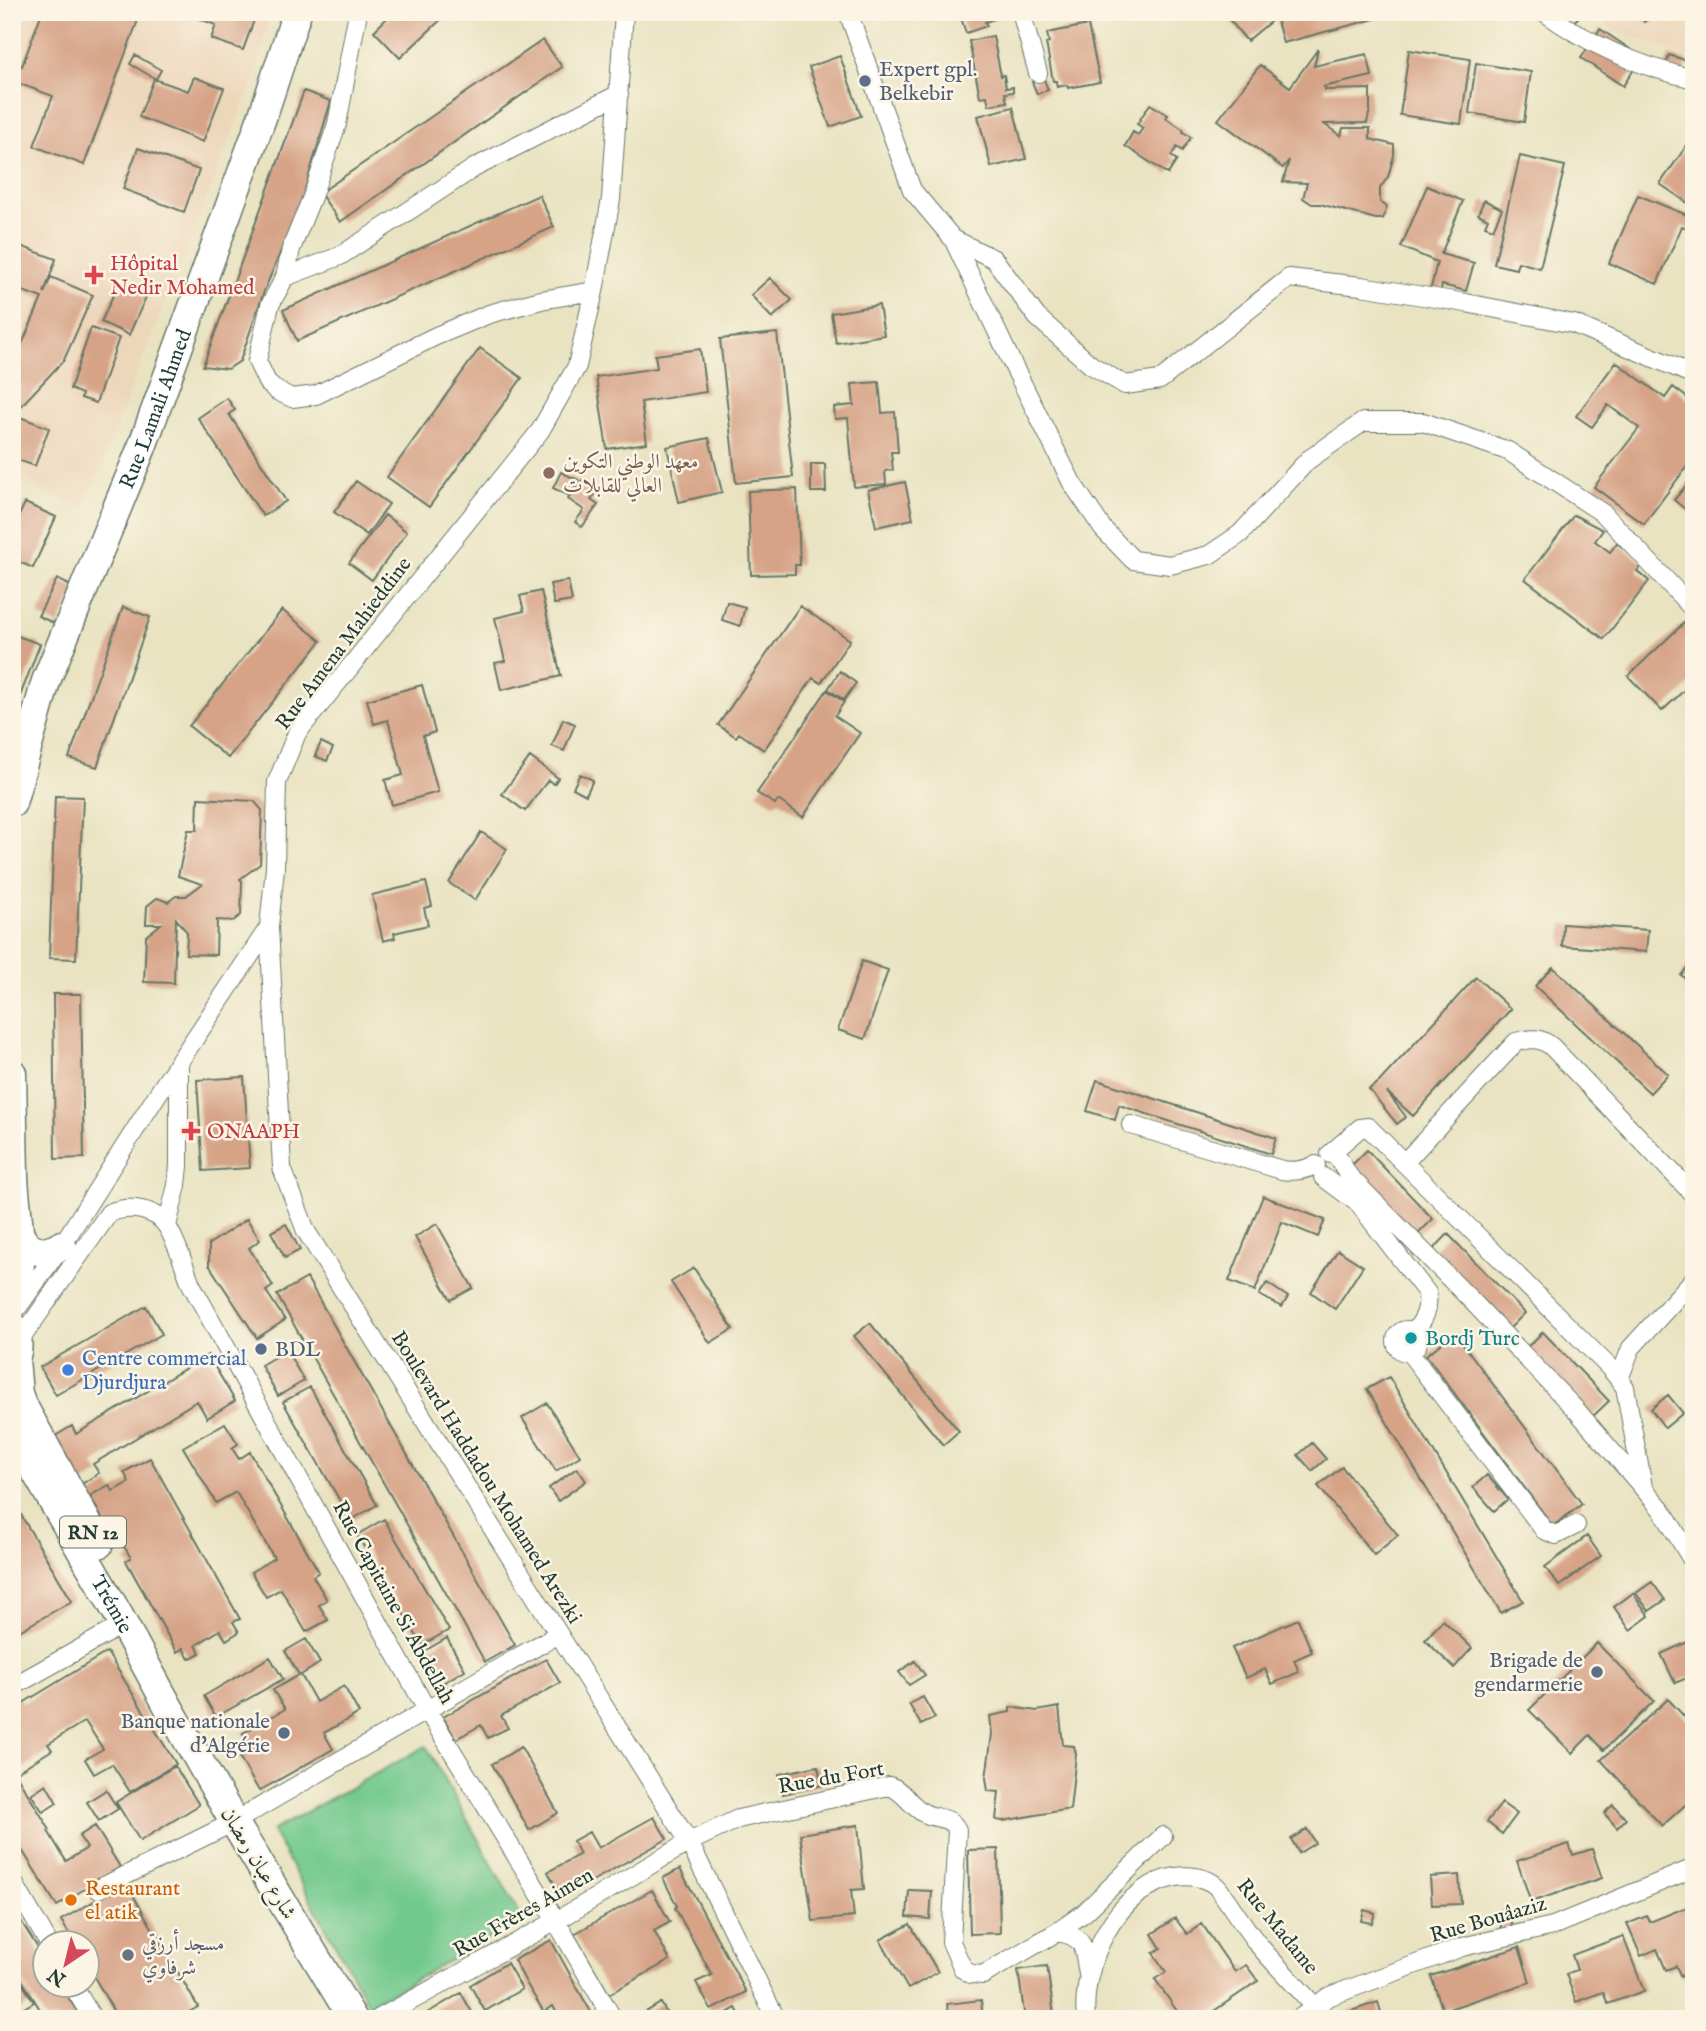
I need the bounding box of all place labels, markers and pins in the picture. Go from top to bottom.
place label: Expert gpl. Belkebir [879,57,977,108]
marker: Expert gpl. Belkebir [857,73,873,89]
place label: Hôpital Nedir Mohamed [110,251,255,302]
marker: Hôpital Nedir Mohamed [84,265,104,285]
place label: معهد الوطني التكوين العالي للقابلات [563,449,698,502]
marker: معهد الوطني التكوين العالي للقابلات [541,465,557,481]
place label: ONAAPH [207,1119,300,1146]
marker: ONAAPH [181,1121,201,1141]
place label: Bordj Turc [1425,1326,1520,1353]
marker: Bordj Turc [1403,1330,1419,1346]
place label: BDL [275,1337,320,1364]
marker: BDL [253,1341,269,1357]
place label: Centre commercial Djurdjura [82,1346,247,1397]
marker: Centre commercial Djurdjura [60,1362,76,1378]
place label: Brigade de gendarmerie [1474,1648,1583,1699]
marker: Brigade de gendarmerie [1589,1664,1605,1680]
place label: Banque nationale d'Algérie [121,1709,270,1760]
marker: Banque nationale d'Algérie [276,1725,292,1741]
place label: Restaurant el atik [85,1876,180,1927]
marker: Restaurant el atik [63,1892,79,1908]
place label: مسجد أرزقي شرفاوي [142,1928,224,1983]
marker: مسجد أرزقي شرفاوي [120,1947,136,1963]

